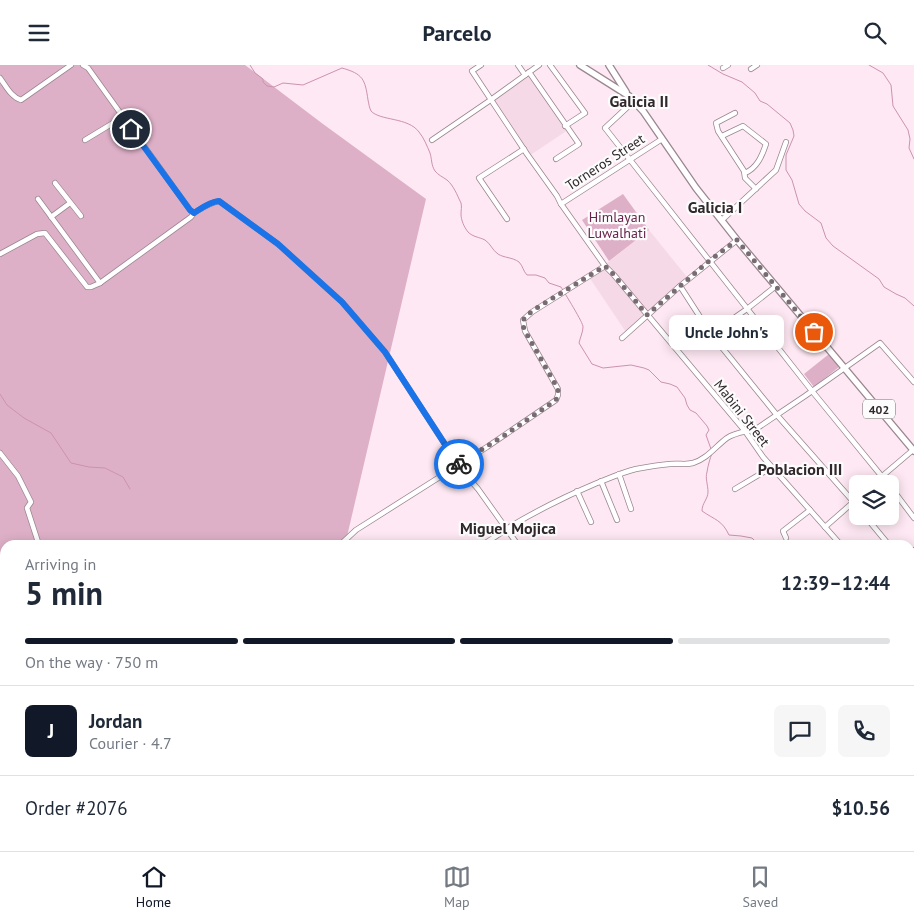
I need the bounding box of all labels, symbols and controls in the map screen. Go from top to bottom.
icon: menu [25,19,53,47]
text: Parcelo [422,19,492,47]
icon: search [861,19,889,47]
district label: Galicia II [609,91,669,111]
pin [110,108,152,150]
icon: home [117,115,145,143]
street label: Torneros Street [562,130,648,194]
district label: Galicia I [688,197,742,217]
park label: Himlayan Luwalhati [588,208,646,242]
pin [793,311,835,353]
callout: Uncle John's [669,315,784,349]
icon: bag [800,318,828,346]
text: Uncle John's [685,322,768,342]
street label: Mabini Street [710,376,774,450]
road number: 402 [863,399,895,419]
courier [434,439,484,489]
icon: bike [445,450,473,478]
district label: Poblacion III [758,459,842,479]
map controls [849,475,899,525]
button: layers [849,475,899,525]
district label: Miguel Mojica [460,518,556,538]
text: Arriving in [25,554,96,574]
text: 12:39–12:44 [781,571,890,595]
text: 5 min [25,572,103,614]
text: On the way · 750 m [25,652,158,672]
button: chat [774,705,826,757]
button: phone [838,705,890,757]
text: Jordan [89,709,142,733]
text: J [48,719,54,743]
text: Courier · 4.7 [89,733,172,753]
text: Order #2076 [25,796,128,820]
text: $10.56 [831,796,890,820]
tab: Home [136,863,171,911]
tab: Map [443,863,471,911]
tab: Saved [743,863,778,911]

